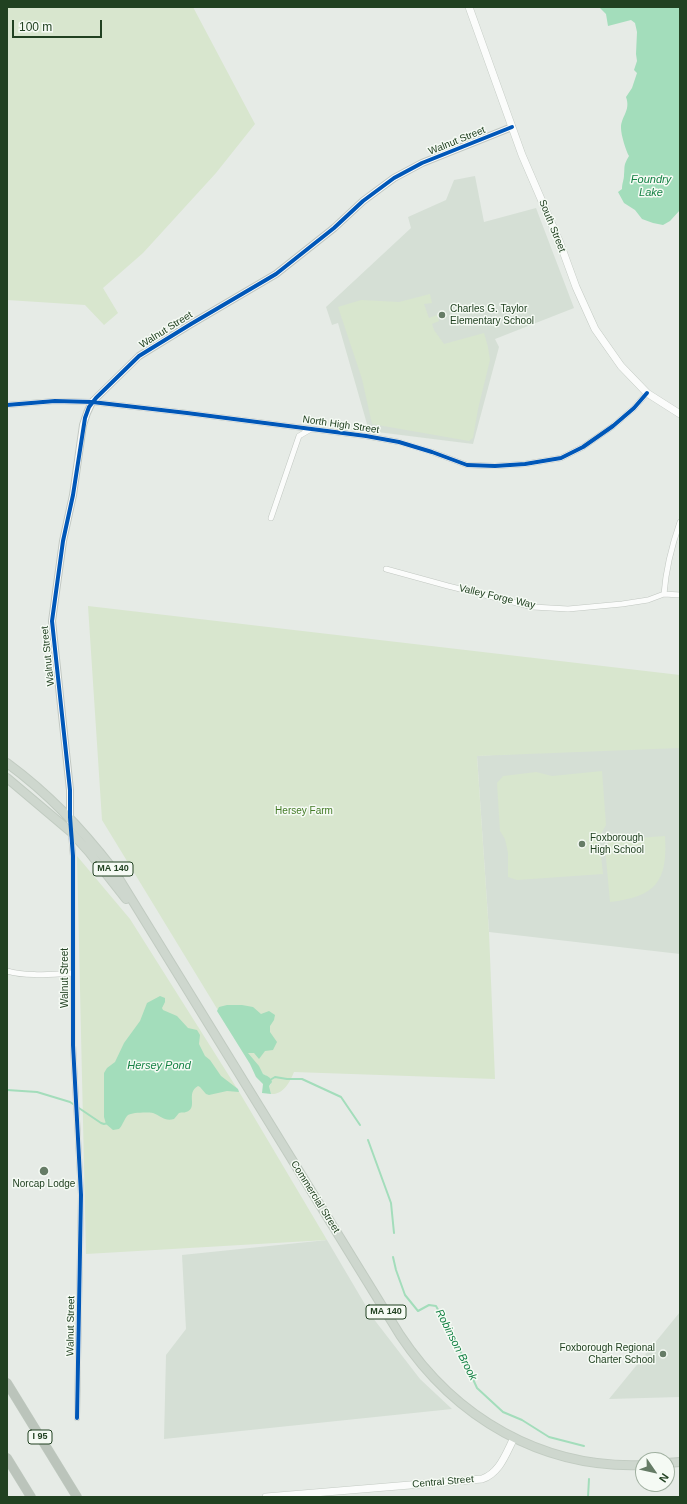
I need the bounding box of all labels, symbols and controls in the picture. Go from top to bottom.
scale bar [14,12,104,38]
text: 100 m [19,20,52,34]
street label: Walnut Street [427,124,487,158]
water label: Foundry Lake [631,173,671,199]
street label: South Street [536,198,568,254]
place label: Charles G. Taylor Elementary School [450,303,534,326]
street label: Walnut Street [137,309,195,351]
marker: Charles G. Taylor Elementary School [437,310,447,320]
street label: North High Street [302,414,380,436]
street label: Valley Forge Way [458,582,536,612]
street label: Walnut Street [39,625,57,687]
park label: Hersey Farm [275,805,333,817]
place label: Foxborough High School [590,832,644,856]
marker: Foxborough High School [577,839,587,849]
road number: MA 140 [93,862,133,876]
street label: Walnut Street [59,948,71,1008]
water label: Hersey Pond [127,1059,191,1073]
street label: Commercial Street [288,1159,342,1235]
marker: Norcap Lodge [38,1165,50,1177]
place label: Norcap Lodge [13,1178,75,1190]
street label: Walnut Street [64,1296,78,1356]
road number: MA 140 [366,1305,406,1319]
water label: Robinson Brook [432,1307,480,1383]
place label: Foxborough Regional Charter School [559,1342,655,1366]
marker: Foxborough Regional Charter School [658,1349,668,1359]
road number: I 95 [28,1430,52,1444]
north arrow [635,1452,675,1492]
text: N [657,1471,671,1485]
street label: Central Street [412,1473,474,1491]

